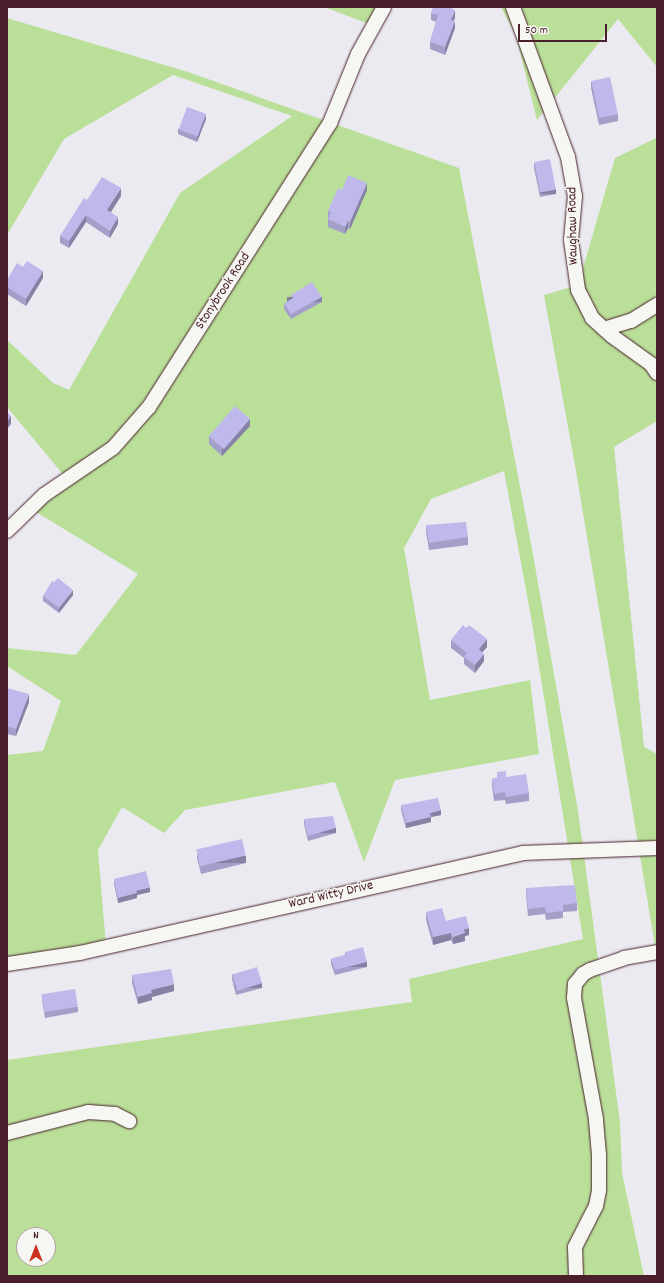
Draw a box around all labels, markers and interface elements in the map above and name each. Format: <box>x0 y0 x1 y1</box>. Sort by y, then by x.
scale bar <box>520 16 609 42</box>
text: 50 m <box>525 22 548 39</box>
street label: Waughaw Road <box>564 187 582 265</box>
street label: Stonybrook Road <box>192 249 254 333</box>
street label: Ward Witty Drive <box>287 877 375 913</box>
north arrow <box>16 1227 56 1267</box>
text: N <box>33 1228 39 1244</box>

